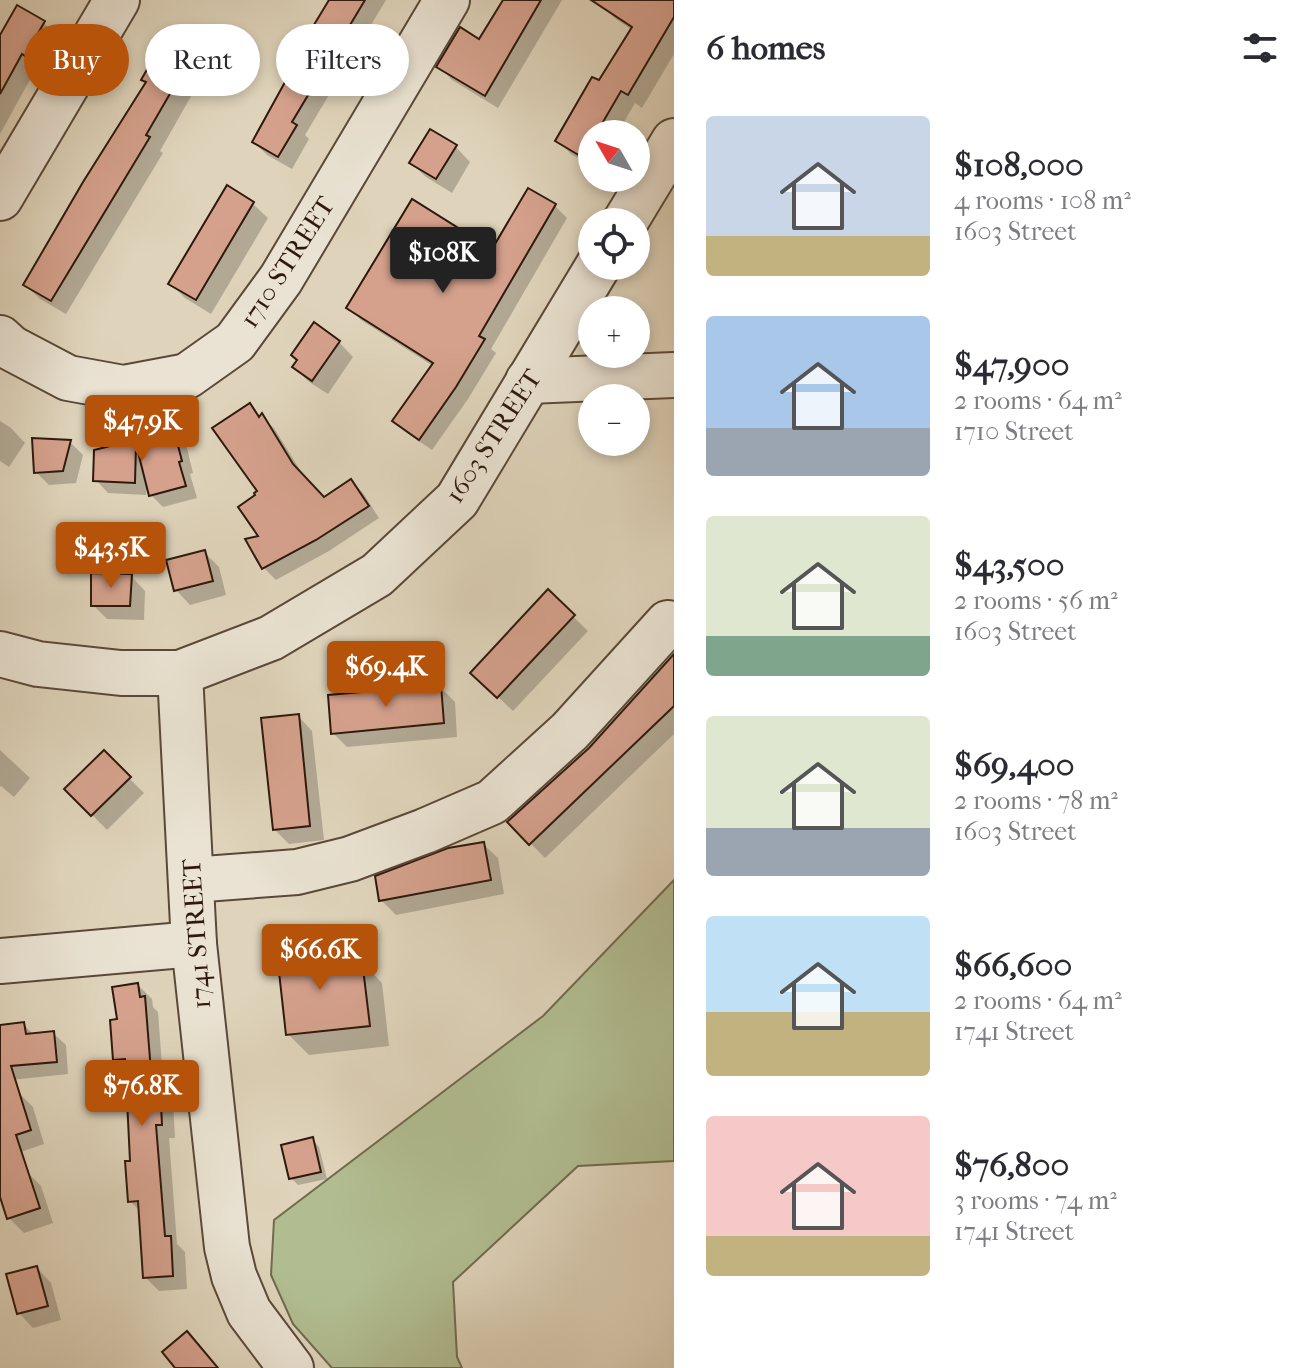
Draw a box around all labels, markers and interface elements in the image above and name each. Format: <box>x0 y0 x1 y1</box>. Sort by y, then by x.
chip: Buy <box>24 24 129 96</box>
chip: Rent <box>145 24 260 96</box>
chip: Filters <box>276 24 409 96</box>
icon: filters <box>1238 26 1282 70</box>
text: 6 homes <box>706 28 825 68</box>
north arrow <box>578 120 650 192</box>
map controls <box>578 120 650 456</box>
text: $108,000 <box>954 145 1084 185</box>
icon: home <box>770 148 866 244</box>
text: 4 rooms · 108 m² <box>954 185 1131 216</box>
street label: 1710 STREET <box>234 191 342 334</box>
button: locate <box>578 208 650 280</box>
text: 1603 Street <box>954 216 1076 247</box>
pin: $108K <box>387 227 499 295</box>
text: $108K <box>408 237 478 268</box>
button: + <box>578 296 650 368</box>
text: $47,900 <box>954 345 1069 385</box>
icon: home <box>770 348 866 444</box>
street label: 1603 STREET <box>439 363 548 509</box>
button: − <box>578 384 650 456</box>
text: 2 rooms · 64 m² <box>954 385 1122 416</box>
pin: $47.9K <box>77 395 207 463</box>
text: $47.9K <box>103 405 181 436</box>
text: 1710 Street <box>954 416 1074 447</box>
pin: $43.5K <box>46 522 176 590</box>
text: $43.5K <box>74 532 148 563</box>
text: $43,500 <box>954 545 1064 585</box>
icon: home <box>770 548 866 644</box>
text: 2 rooms · 56 m² <box>954 585 1118 616</box>
text: 1603 Street <box>954 616 1076 647</box>
pin: $69.4K <box>321 641 451 709</box>
text: $69.4K <box>345 651 427 682</box>
text: $69,400 <box>954 745 1075 785</box>
icon: home <box>770 748 866 844</box>
text: 2 rooms · 78 m² <box>954 785 1118 816</box>
text: 1603 Street <box>954 816 1076 847</box>
street label: 1741 STREET <box>176 857 217 1010</box>
pin: $66.6K <box>255 924 385 992</box>
text: $66.6K <box>280 934 360 965</box>
text: $66,600 <box>954 945 1072 985</box>
icon: home <box>770 948 866 1044</box>
text: 2 rooms · 64 m² <box>954 985 1122 1016</box>
text: 1741 Street <box>954 1016 1074 1047</box>
pin: $76.8K <box>77 1060 207 1128</box>
text: $76.8K <box>103 1070 181 1101</box>
text: $76,800 <box>954 1145 1069 1185</box>
icon: home <box>770 1148 866 1244</box>
text: 3 rooms · 74 m² <box>954 1185 1117 1216</box>
text: 1741 Street <box>954 1216 1074 1247</box>

